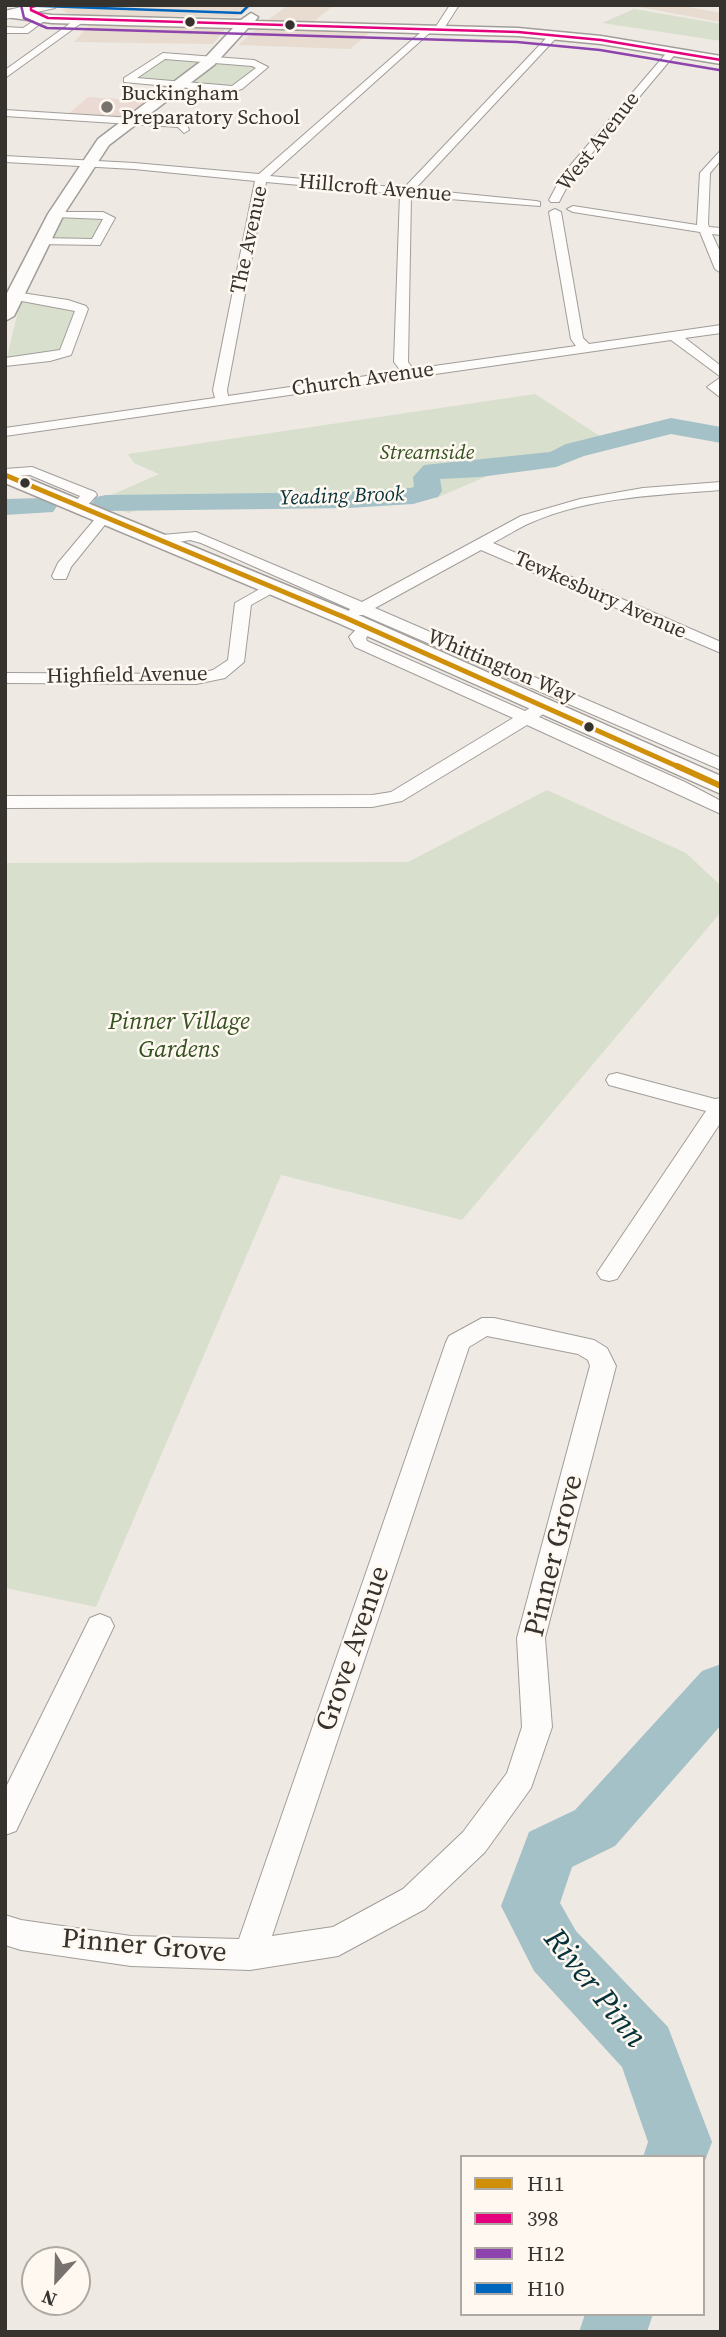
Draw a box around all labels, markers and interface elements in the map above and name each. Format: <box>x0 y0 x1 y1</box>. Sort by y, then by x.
unlabelled marker <box>183 15 197 29</box>
unlabelled marker <box>283 18 297 32</box>
place label: Buckingham Preparatory School <box>121 82 300 132</box>
street label: West Avenue <box>552 87 646 197</box>
marker: Buckingham Preparatory School <box>99 99 115 115</box>
street label: Hillcroft Avenue <box>298 170 452 208</box>
street label: The Avenue <box>226 184 274 296</box>
street label: Church Avenue <box>290 358 436 402</box>
park label: Streamside <box>380 441 474 467</box>
unlabelled marker <box>18 476 32 490</box>
water label: Yeading Brook <box>279 482 405 512</box>
street label: Tewkesbury Avenue <box>510 547 690 645</box>
street label: Whittington Way <box>423 624 579 710</box>
street label: Highfield Avenue <box>46 662 208 690</box>
unlabelled marker <box>582 720 596 734</box>
park label: Pinner Village Gardens <box>108 1009 250 1065</box>
street label: Pinner Grove <box>519 1472 591 1640</box>
street label: Grove Avenue <box>310 1562 398 1736</box>
water label: River Pinn <box>534 1922 654 2056</box>
street label: Pinner Grove <box>60 1923 228 1971</box>
legend <box>460 2155 705 2316</box>
text: H11 <box>527 2169 565 2198</box>
text: 398 <box>527 2204 559 2233</box>
text: H12 <box>527 2239 565 2268</box>
north arrow <box>21 2246 91 2316</box>
text: H10 <box>527 2274 565 2303</box>
text: N <box>38 2284 60 2313</box>

